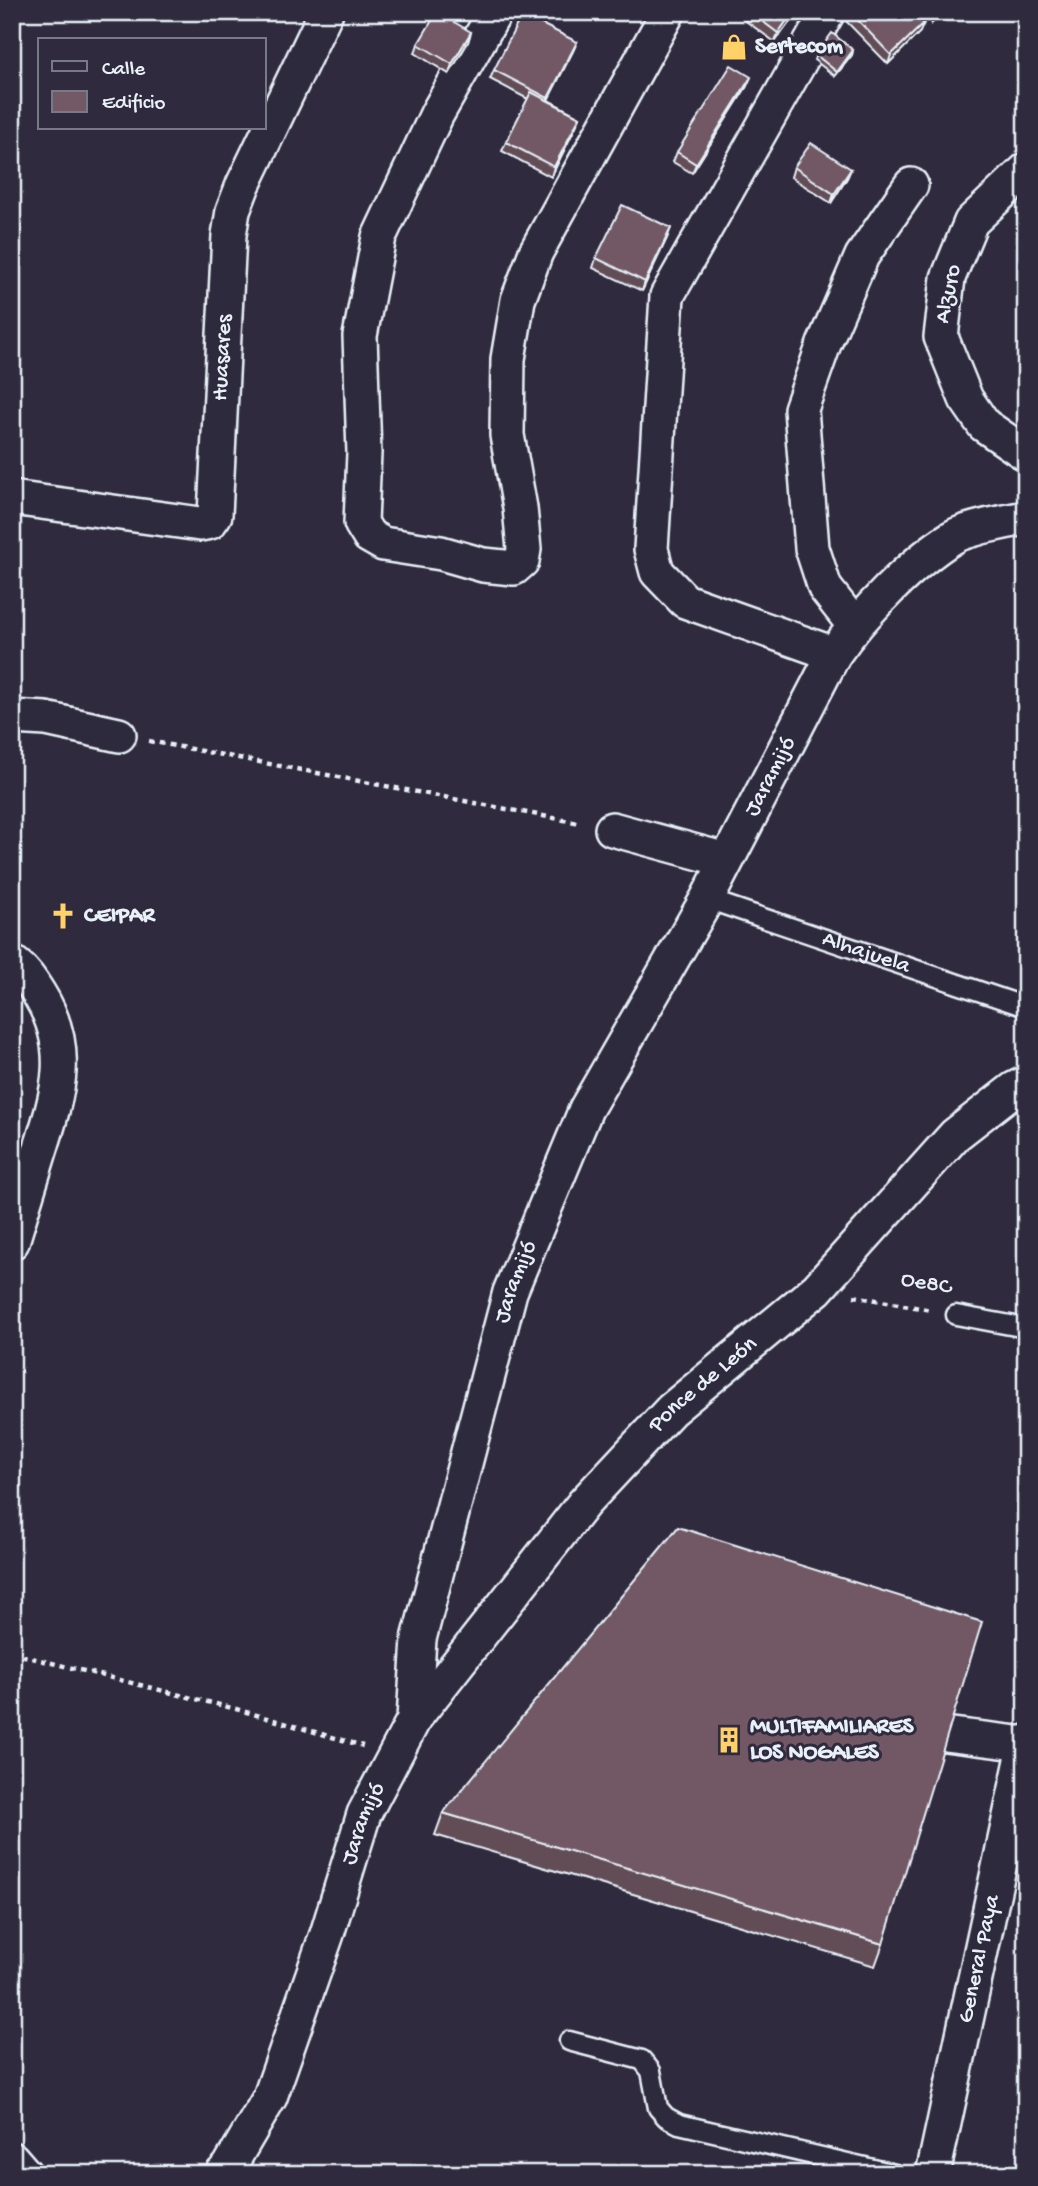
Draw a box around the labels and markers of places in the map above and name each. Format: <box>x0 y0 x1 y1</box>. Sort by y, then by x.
shop icon: Sertecom <box>719 32 749 62</box>
place label: Sertecom <box>755 34 844 61</box>
church icon: CEIPAR <box>48 901 78 931</box>
place label: CEIPAR <box>84 903 157 930</box>
place label: MULTIFAMILIARES LOS NOGALES <box>750 1714 915 1767</box>
building icon: MULTIFAMILIARES LOS NOGALES <box>714 1725 744 1755</box>

